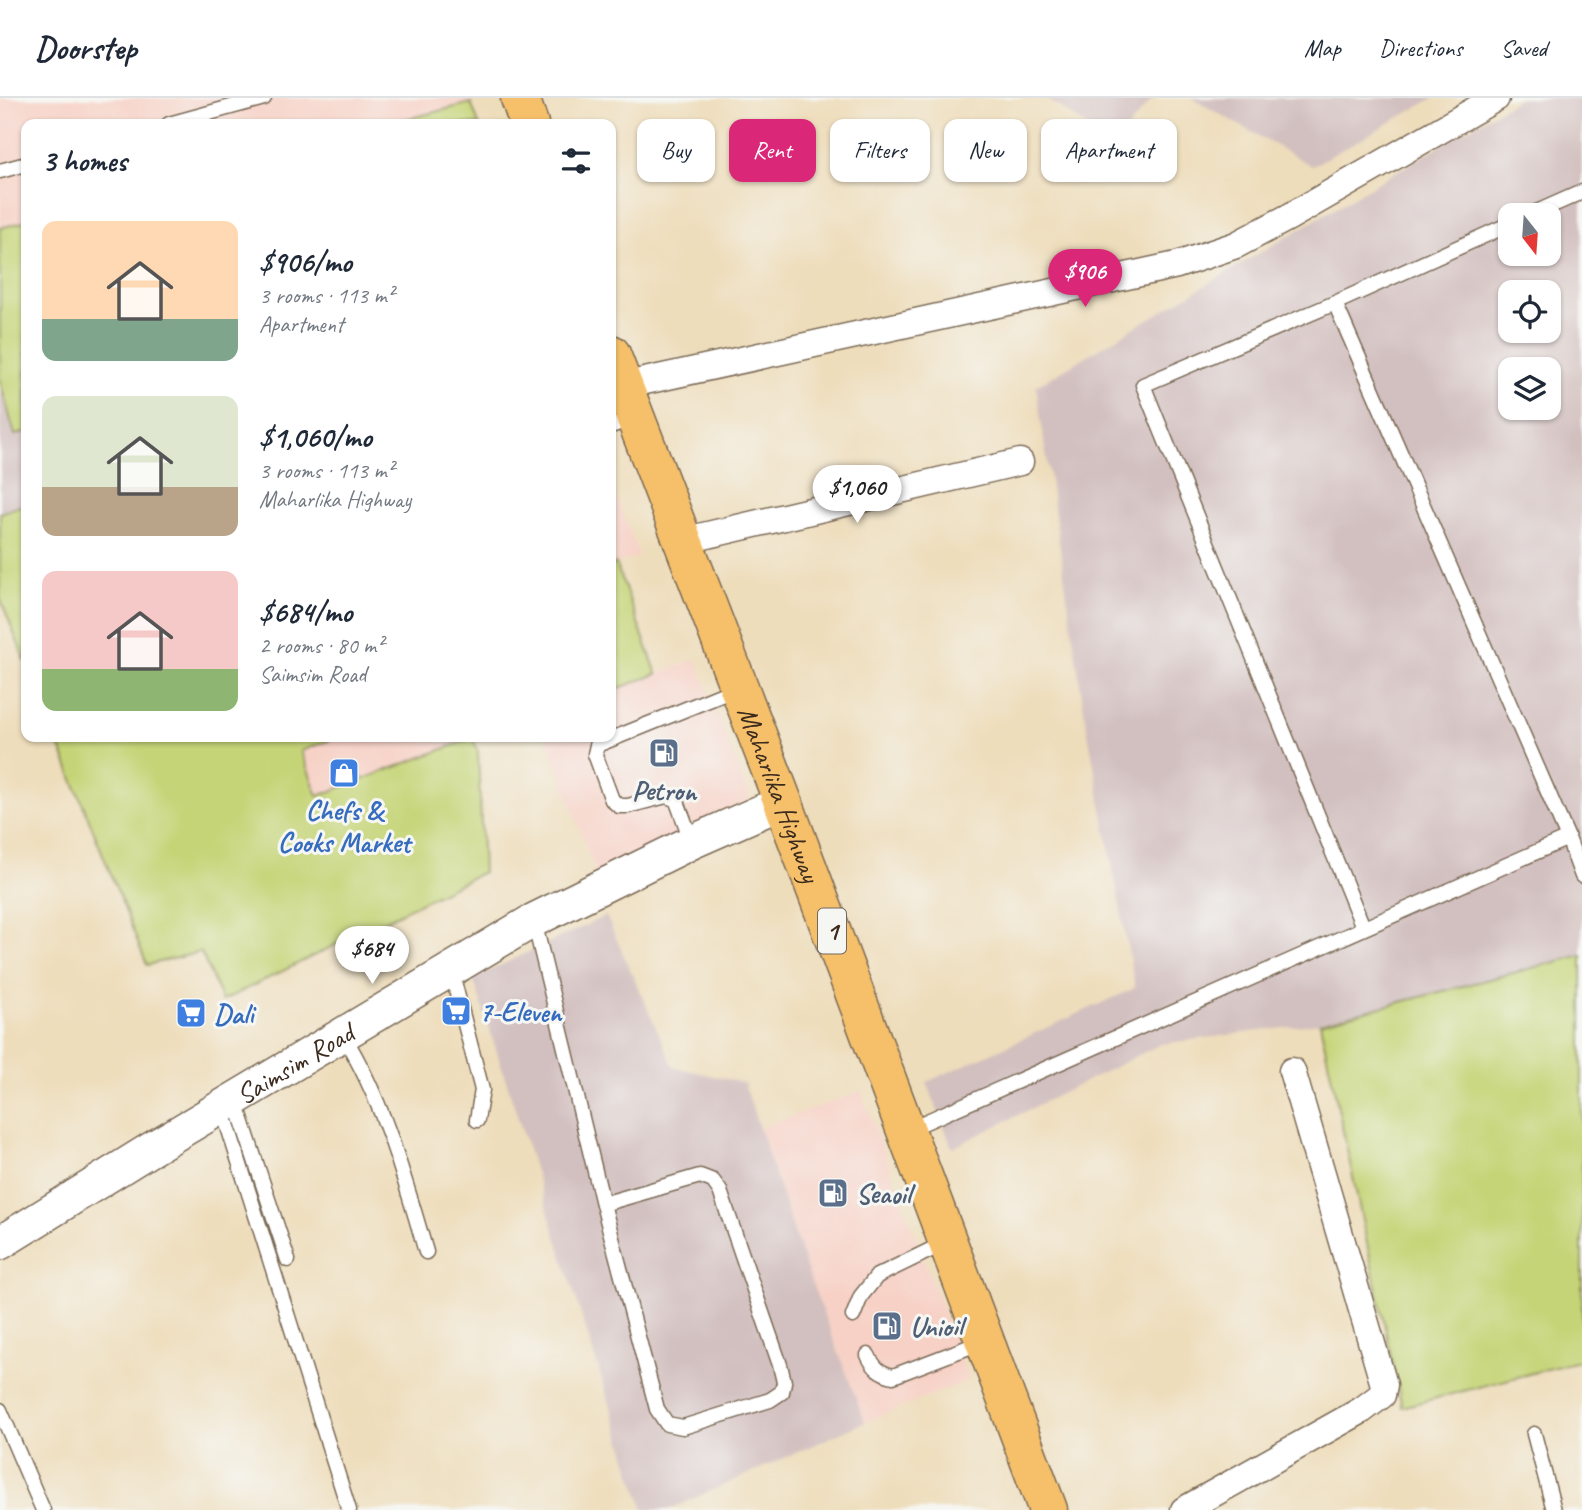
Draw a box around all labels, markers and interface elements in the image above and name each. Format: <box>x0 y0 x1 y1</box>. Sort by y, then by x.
text: Doorstep <box>35 27 136 69</box>
text: Map <box>1304 33 1341 63</box>
text: Directions <box>1379 33 1462 63</box>
text: Saved <box>1500 33 1547 63</box>
chip: Buy <box>637 119 715 182</box>
chip: Rent <box>729 119 816 182</box>
chip: Filters <box>830 119 930 182</box>
chip: New <box>944 119 1027 182</box>
chip: Apartment <box>1041 119 1177 182</box>
text: 3 homes <box>42 142 127 180</box>
icon: filters <box>557 142 595 180</box>
north arrow <box>1498 203 1561 266</box>
map controls <box>1498 203 1561 420</box>
text: $906/mo <box>259 243 352 281</box>
icon: home <box>98 249 182 333</box>
pin: $906 <box>1044 250 1126 309</box>
text: $906 <box>1064 257 1106 286</box>
button: locate <box>1498 280 1561 343</box>
text: 3 rooms · 113 m² <box>259 281 394 310</box>
text: Apartment <box>259 310 344 339</box>
button: layers <box>1498 357 1561 420</box>
text: $1,060/mo <box>259 418 372 456</box>
icon: home <box>98 424 182 508</box>
text: 3 rooms · 113 m² <box>259 456 394 485</box>
pin: $1,060 <box>800 466 914 525</box>
text: $1,060 <box>829 473 885 502</box>
text: Maharlika Highway <box>259 485 411 514</box>
text: $684/mo <box>259 593 352 631</box>
icon: home <box>98 599 182 683</box>
text: 2 rooms · 80 m² <box>259 631 383 660</box>
text: Saimsim Road <box>259 660 366 689</box>
street label: Maharlika Highway <box>730 701 829 889</box>
fuel station icon: Petron <box>647 736 681 770</box>
shop icon: Chefs & Cooks Market <box>327 756 361 790</box>
place label: Petron <box>632 773 698 808</box>
place label: Chefs & Cooks Market <box>278 793 414 860</box>
road number: 1 <box>818 908 846 954</box>
pin: $684 <box>331 926 413 986</box>
text: $684 <box>351 934 393 963</box>
supermarket icon: 7-Eleven <box>439 994 473 1028</box>
place label: 7-Eleven <box>479 994 564 1029</box>
supermarket icon: Dali <box>174 996 208 1030</box>
place label: Dali <box>214 996 257 1031</box>
street label: Saimsim Road <box>230 1013 363 1112</box>
fuel station icon: Seaoil <box>816 1176 850 1210</box>
place label: Seaoil <box>856 1176 917 1211</box>
fuel station icon: Unioil <box>870 1309 904 1343</box>
place label: Unioil <box>910 1309 967 1344</box>

